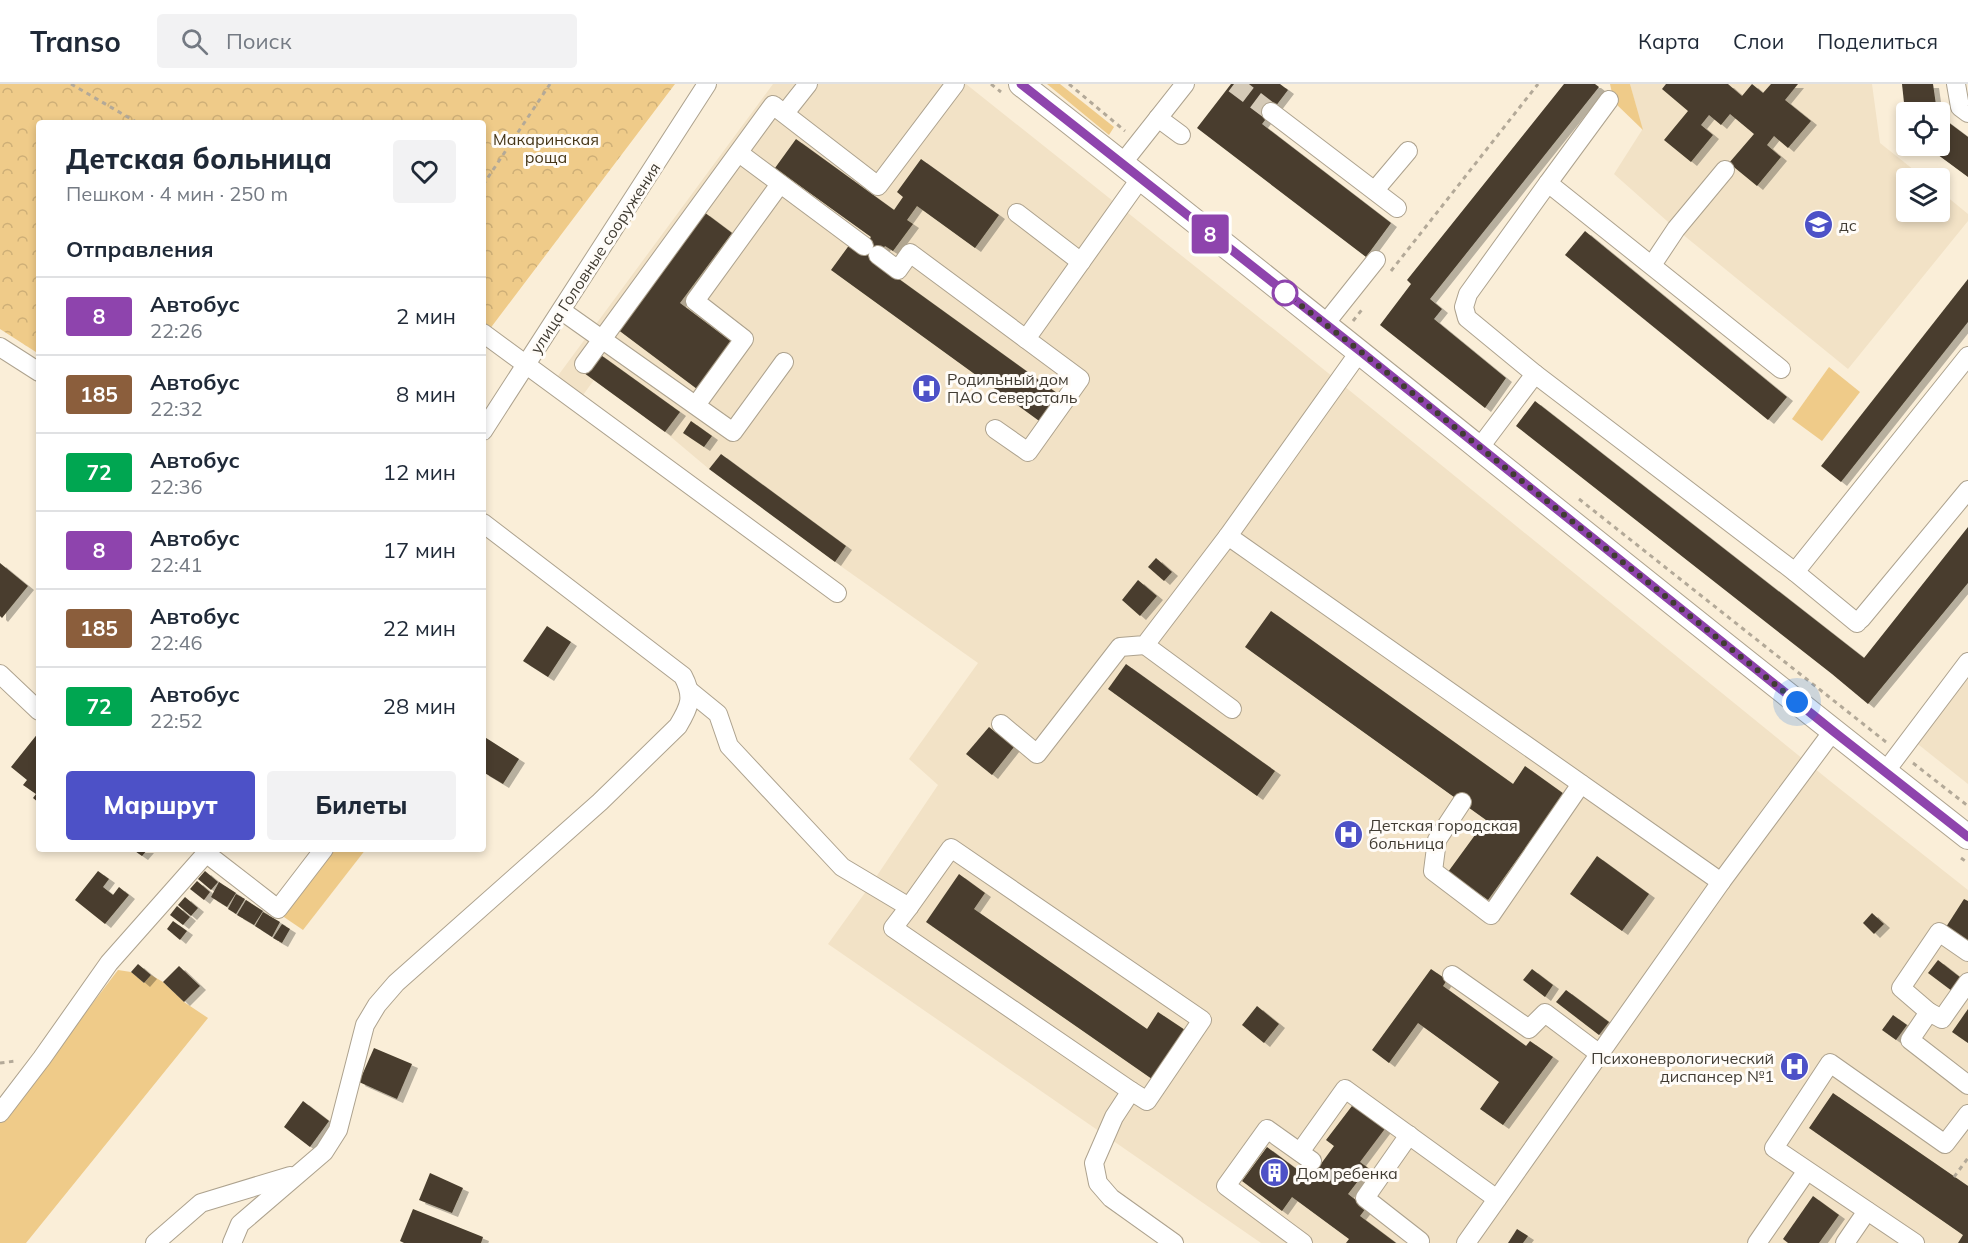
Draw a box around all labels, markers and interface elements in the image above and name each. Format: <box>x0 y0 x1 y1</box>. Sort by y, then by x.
search box <box>157 14 577 68</box>
text: Transo <box>30 24 121 59</box>
icon: search <box>178 25 211 58</box>
text: Поиск <box>226 27 292 55</box>
text: Карта <box>1638 28 1700 54</box>
text: Слои <box>1733 28 1784 54</box>
text: Поделиться <box>1817 28 1938 54</box>
map controls <box>1896 102 1950 222</box>
button: locate <box>1896 102 1950 156</box>
park label: Макаринская роща <box>493 129 599 167</box>
button: heart <box>393 140 456 203</box>
text: Детская больница <box>66 141 332 176</box>
street label: улица Головные сооружения <box>526 159 664 357</box>
button: layers <box>1896 168 1950 222</box>
text: Пешком · 4 мин · 250 m <box>66 181 288 206</box>
school or university icon: дс <box>1802 209 1834 241</box>
line badge: 8 <box>1190 214 1230 254</box>
place label: дс <box>1839 215 1857 235</box>
text: 8 <box>1204 221 1216 247</box>
text: Отправления <box>66 235 214 263</box>
unlabelled marker <box>1272 280 1298 306</box>
text: Автобус <box>150 290 240 318</box>
text: 2 мин <box>396 302 456 330</box>
text: 8 <box>93 303 105 329</box>
text: 22:26 <box>150 318 203 343</box>
text: Автобус <box>150 368 240 396</box>
place label: Родильный дом ПАО Северсталь <box>947 369 1078 407</box>
hospital icon: Родильный дом ПАО Северсталь <box>910 372 942 404</box>
text: 8 мин <box>396 380 456 408</box>
text: 185 <box>80 381 118 407</box>
text: 22:32 <box>150 396 203 421</box>
text: Автобус <box>150 446 240 474</box>
text: 12 мин <box>383 458 456 486</box>
text: 72 <box>86 459 112 485</box>
text: 22:36 <box>150 474 203 499</box>
text: Автобус <box>150 524 240 552</box>
text: 17 мин <box>383 536 456 564</box>
text: 8 <box>93 537 105 563</box>
text: 22:41 <box>150 552 203 577</box>
text: Автобус <box>150 602 240 630</box>
text: 22 мин <box>383 614 456 642</box>
text: 185 <box>80 615 118 641</box>
text: 22:46 <box>150 630 203 655</box>
text: Автобус <box>150 680 240 708</box>
your location <box>1782 687 1812 717</box>
text: 28 мин <box>383 692 456 720</box>
text: 72 <box>86 693 112 719</box>
text: 22:52 <box>150 708 203 733</box>
button: Маршрут <box>66 771 255 840</box>
button: Билеты <box>267 771 456 840</box>
place label: Детская городская больница <box>1369 815 1518 853</box>
hospital icon: Детская городская больница <box>1332 818 1364 850</box>
place label: Психоневрологический диспансер №1 <box>1591 1048 1774 1086</box>
hospital icon: Психоневрологический диспансер №1 <box>1779 1051 1811 1083</box>
building icon: Дом ребенка <box>1259 1157 1291 1189</box>
place label: Дом ребенка <box>1296 1163 1398 1183</box>

